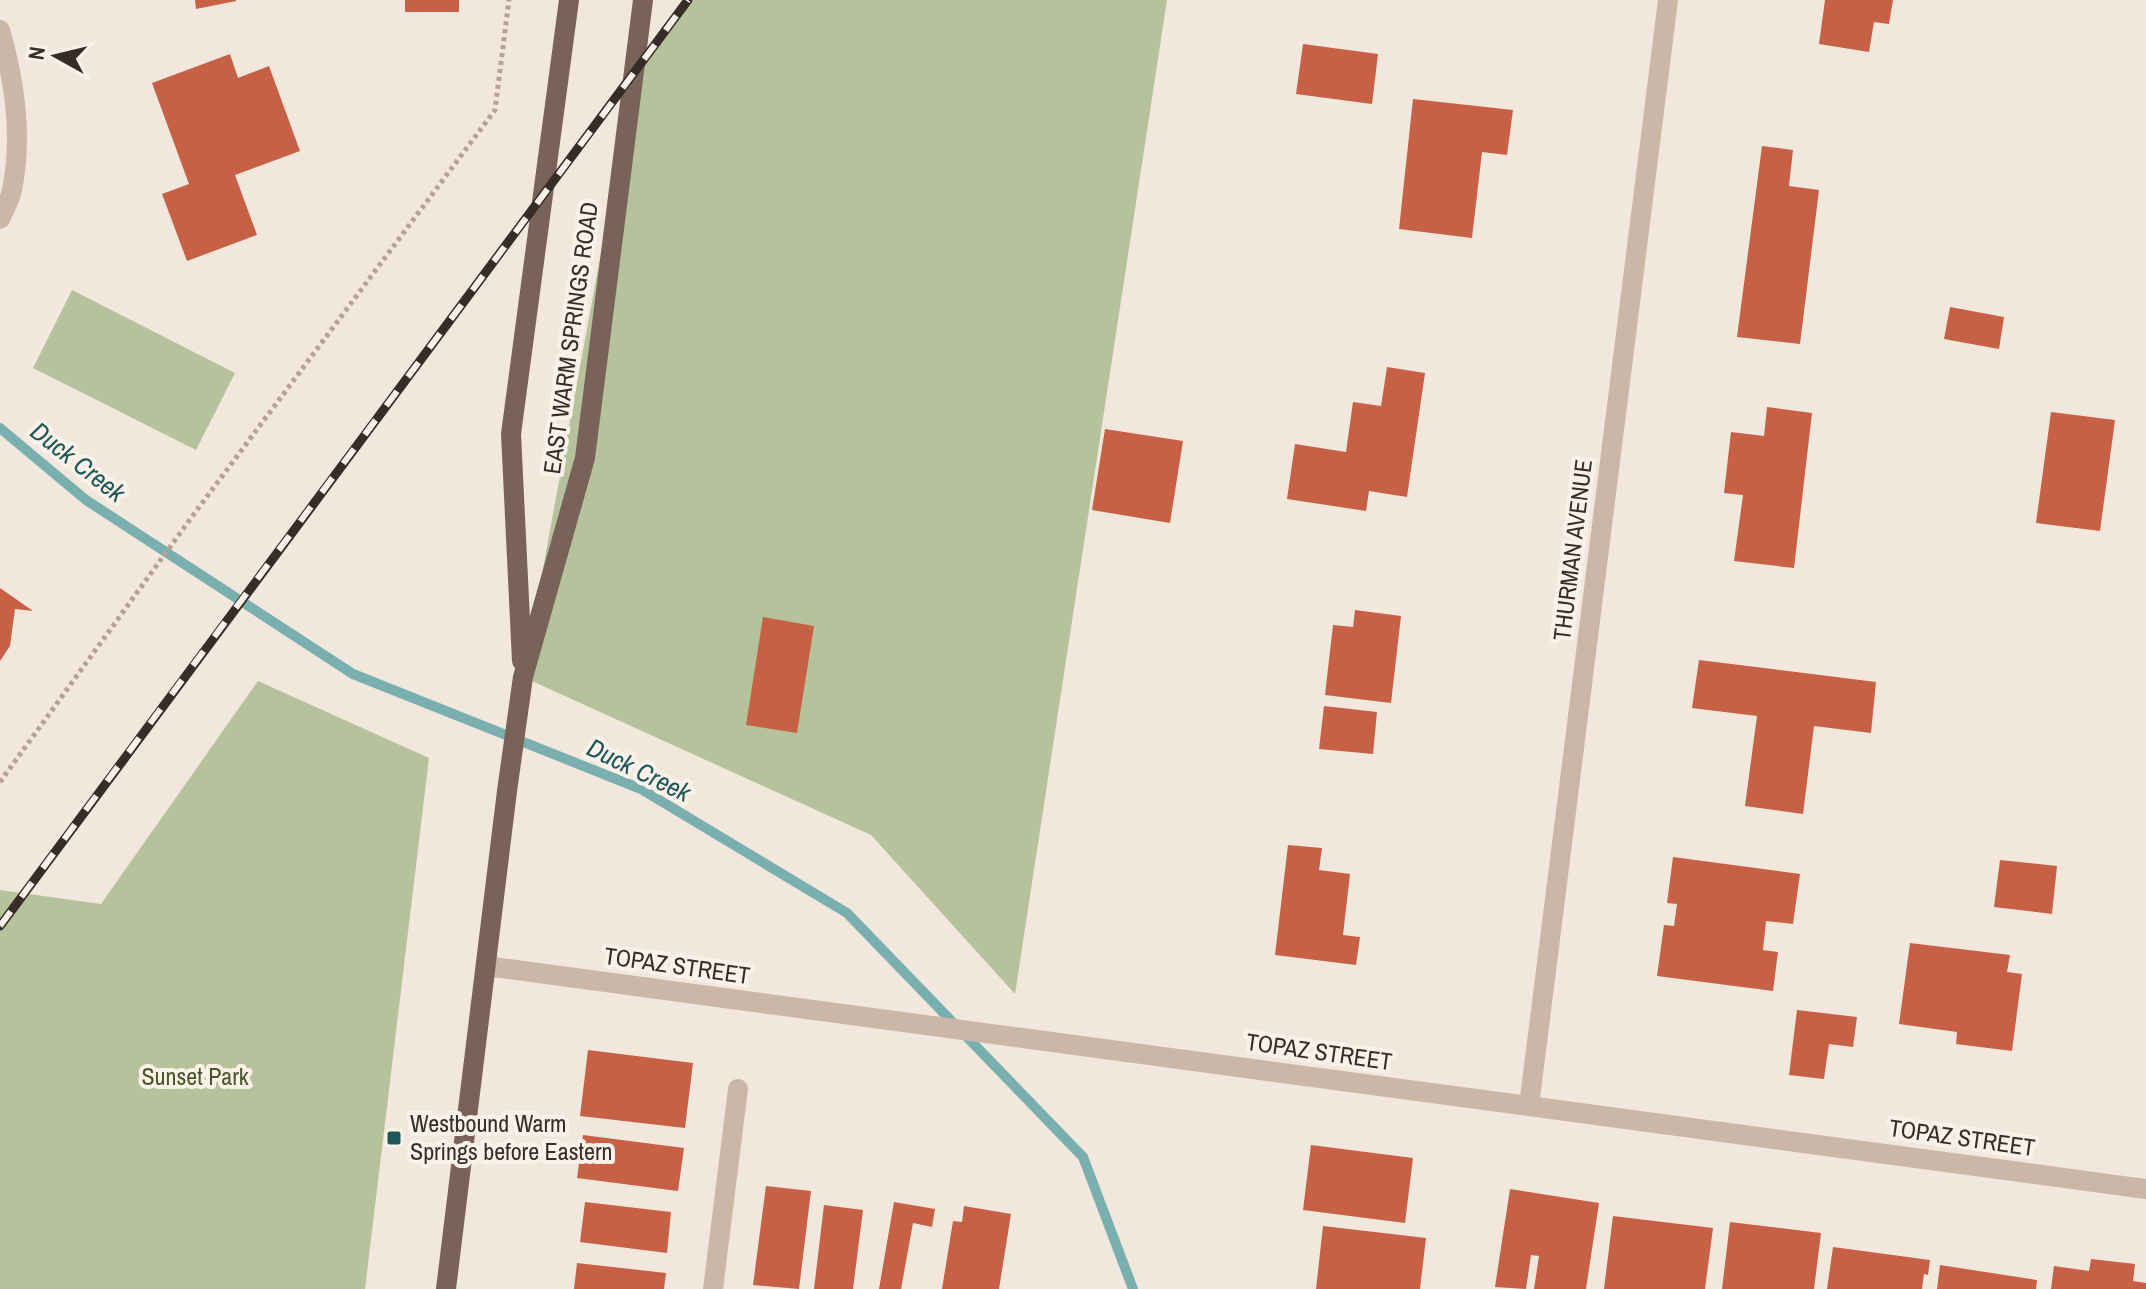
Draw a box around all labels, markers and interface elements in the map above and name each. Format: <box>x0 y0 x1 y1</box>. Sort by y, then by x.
north arrow <box>16 16 96 96</box>
text: N <box>20 45 52 62</box>
street label: EAST WARM SPRINGS ROAD <box>535 200 605 476</box>
water label: Duck Creek <box>24 414 134 511</box>
street label: THURMAN AVENUE <box>1545 457 1599 642</box>
water label: Duck Creek <box>582 729 698 810</box>
street label: TOPAZ STREET <box>602 939 752 991</box>
street label: TOPAZ STREET <box>1244 1025 1394 1077</box>
park label: Sunset Park <box>141 1060 249 1092</box>
place label: Westbound Warm Springs before Eastern <box>410 1107 612 1167</box>
street label: TOPAZ STREET <box>1887 1111 2037 1163</box>
marker: Westbound Warm Springs before Eastern <box>385 1129 403 1147</box>

